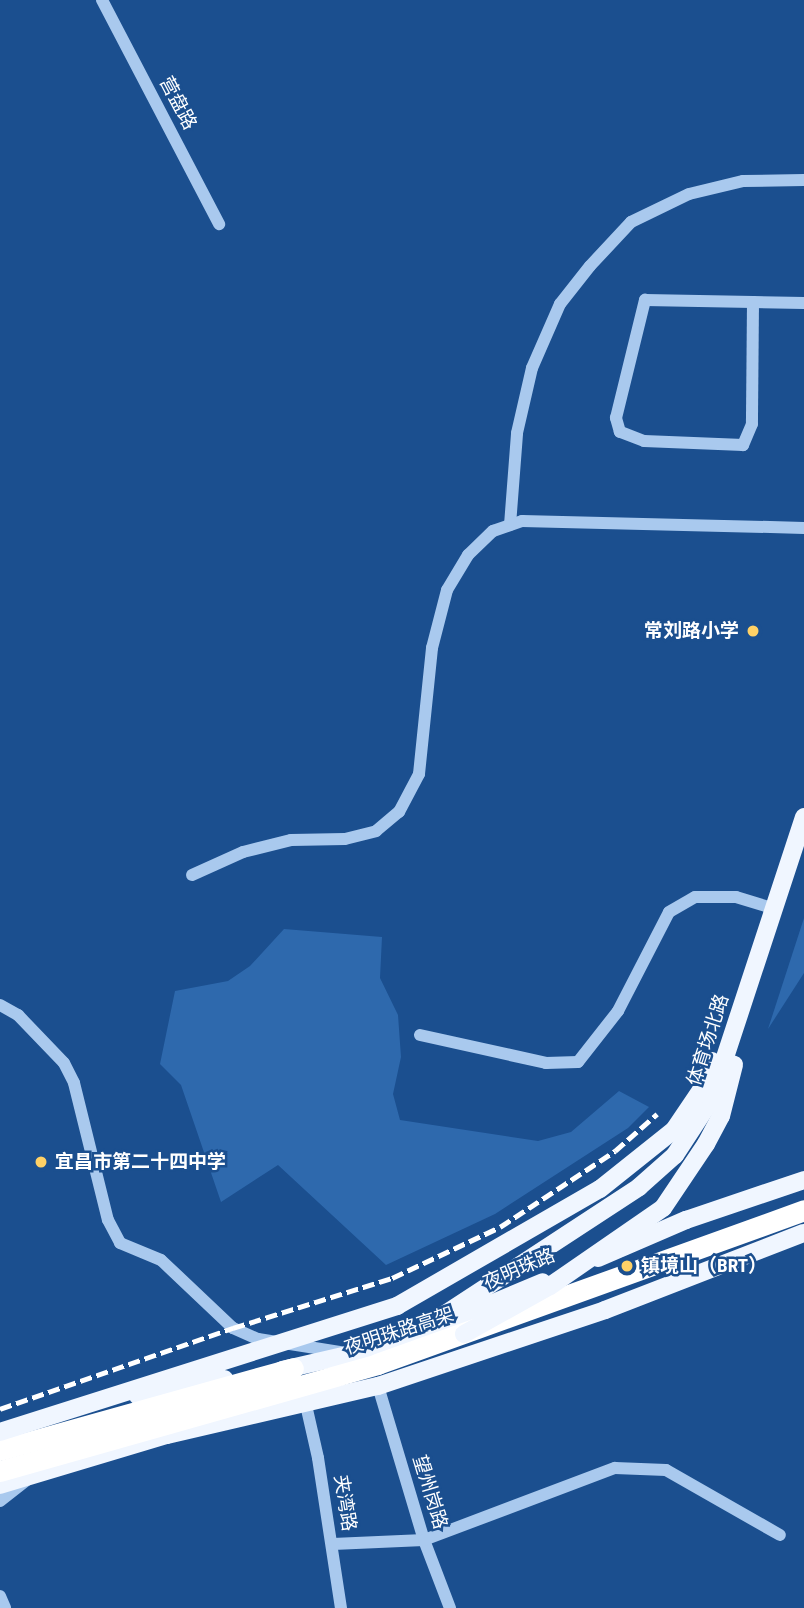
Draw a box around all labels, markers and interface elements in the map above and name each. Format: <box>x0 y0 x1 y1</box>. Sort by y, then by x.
street label: 营盘路 <box>155 72 201 134</box>
place label: 常刘路小学 <box>644 620 739 642</box>
marker: 常刘路小学 <box>745 623 761 639</box>
street label: 体育场北路 <box>682 991 734 1089</box>
place label: 宜昌市第二十四中学 <box>55 1151 226 1173</box>
marker: 宜昌市第二十四中学 <box>33 1154 49 1170</box>
street label: 夜明珠路 <box>480 1244 558 1294</box>
place label: 镇境山（BRT） <box>641 1255 767 1277</box>
marker: 镇境山（BRT） <box>619 1258 635 1274</box>
street label: 夜明珠路高架 <box>341 1303 457 1359</box>
street label: 望州岗路 <box>408 1452 452 1532</box>
street label: 夹湾路 <box>329 1473 361 1533</box>

